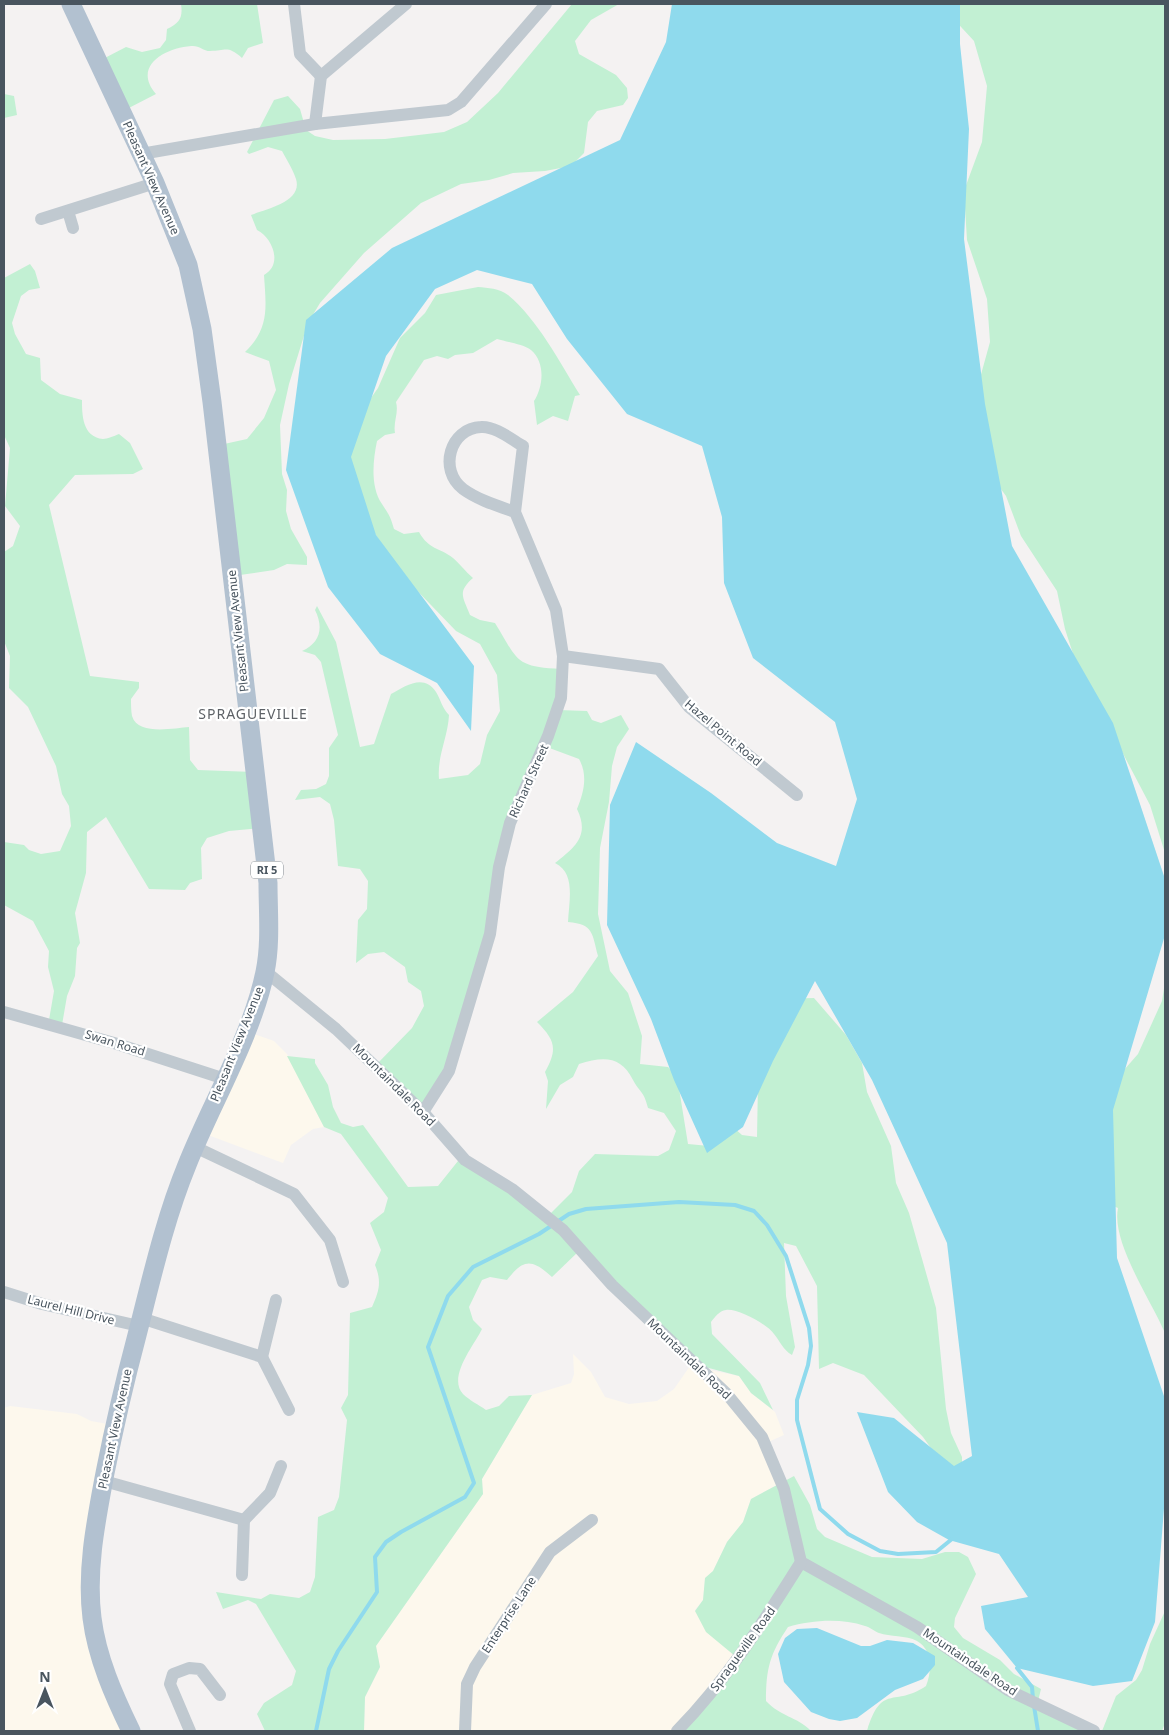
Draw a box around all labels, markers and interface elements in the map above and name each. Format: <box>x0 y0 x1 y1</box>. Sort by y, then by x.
street label: Pleasant View Avenue <box>119 118 184 238</box>
street label: Pleasant View Avenue <box>223 569 252 693</box>
street label: Hazel Point Road <box>681 695 765 770</box>
district label: SPRAGUEVILLE <box>198 704 308 723</box>
street label: Richard Street <box>505 741 553 820</box>
road number: RI 5 <box>251 862 283 878</box>
street label: Pleasant View Avenue <box>206 984 267 1104</box>
street label: Swan Road <box>83 1025 147 1060</box>
street label: Mountaindale Road <box>349 1040 439 1130</box>
street label: Laurel Hill Drive <box>26 1290 117 1329</box>
street label: Mountaindale Road <box>644 1314 735 1403</box>
street label: Pleasant View Avenue <box>93 1367 136 1491</box>
street label: Enterprise Lane <box>477 1573 540 1656</box>
street label: Spragueville Road <box>706 1603 779 1695</box>
street label: Mountaindale Road <box>920 1624 1021 1700</box>
north arrow <box>20 1665 70 1715</box>
text: N <box>39 1667 51 1686</box>

